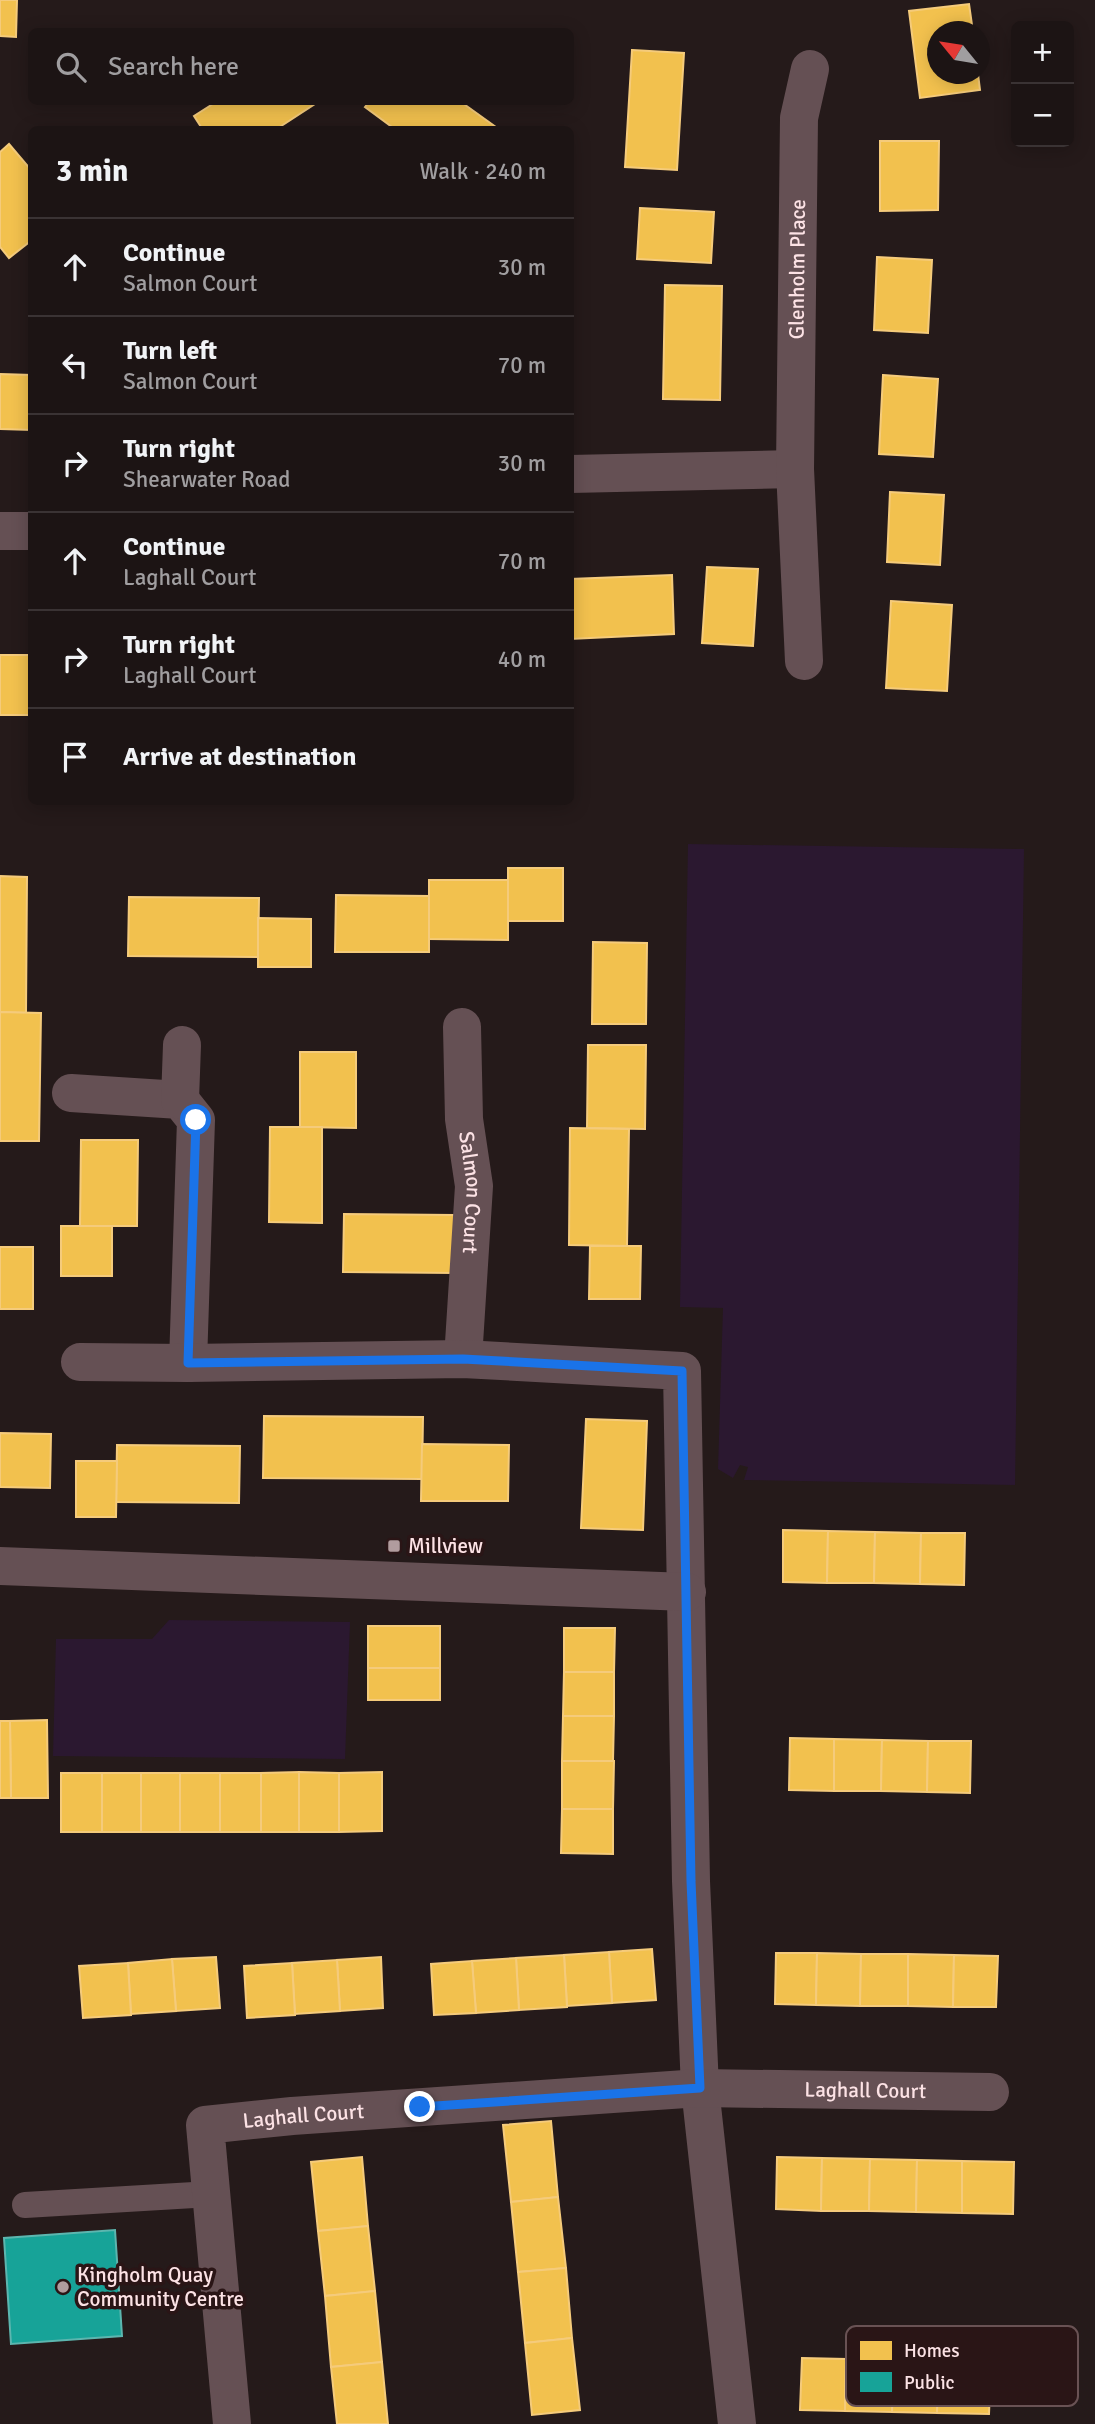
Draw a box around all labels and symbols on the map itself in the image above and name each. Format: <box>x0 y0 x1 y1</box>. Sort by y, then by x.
north arrow <box>927 21 990 84</box>
street label: Glenholm Place <box>783 199 811 340</box>
route start <box>180 1104 211 1135</box>
street label: Salmon Court <box>453 1130 487 1254</box>
place label: Millview <box>408 1533 483 1559</box>
marker: Millview <box>386 1538 402 1554</box>
street label: Laghall Court <box>804 2076 926 2104</box>
route end <box>404 2091 435 2122</box>
street label: Laghall Court <box>241 2098 365 2134</box>
place label: Kingholm Quay Community Centre <box>77 2262 244 2312</box>
marker: Kingholm Quay Community Centre <box>55 2279 71 2295</box>
legend <box>846 2326 1078 2406</box>
text: Homes <box>904 2339 960 2363</box>
text: Public <box>904 2371 955 2395</box>

